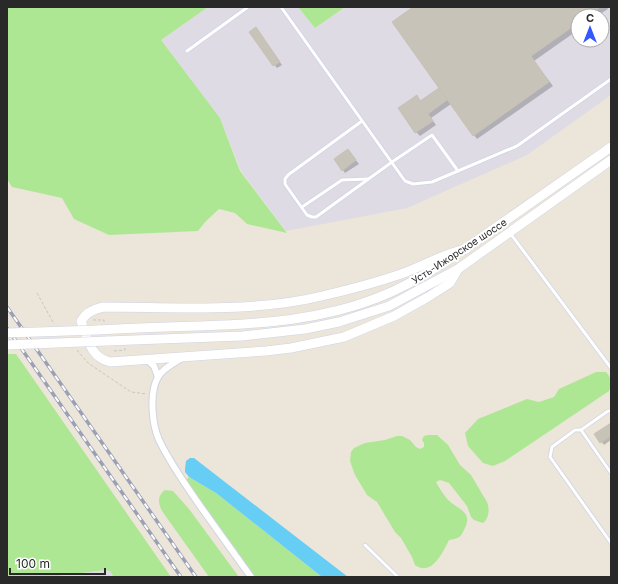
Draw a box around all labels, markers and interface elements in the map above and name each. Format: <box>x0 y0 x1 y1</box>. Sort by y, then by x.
north arrow <box>570 8 610 48</box>
text: С <box>586 11 594 25</box>
street label: Усть-Ижорское шоссе <box>409 216 509 286</box>
scale bar <box>10 550 105 576</box>
text: 100 m <box>16 556 50 571</box>

